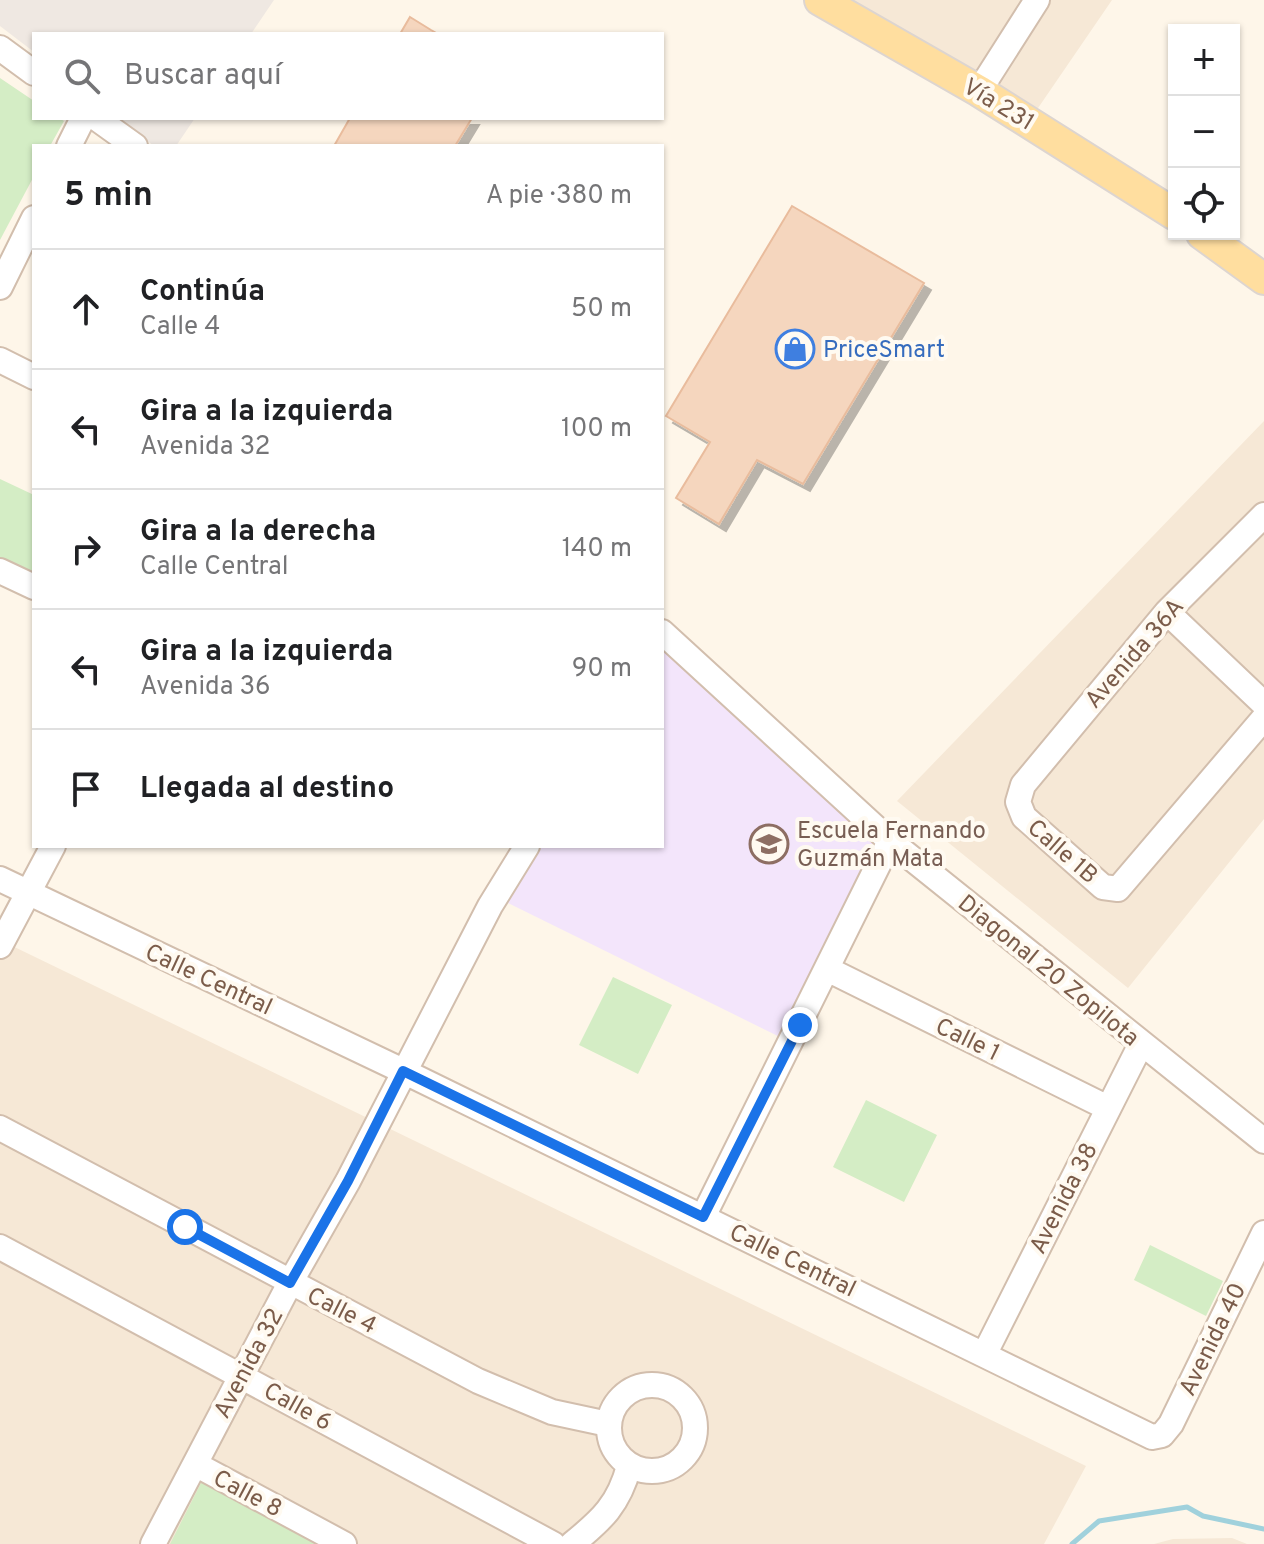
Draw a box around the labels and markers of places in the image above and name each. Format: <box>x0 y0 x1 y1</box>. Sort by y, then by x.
shop icon: PriceSmart <box>774 328 816 370</box>
place label: PriceSmart <box>823 336 945 366</box>
place label: Escuela Fernando Guzmán Mata <box>797 817 986 875</box>
school or university icon: Escuela Fernando Guzmán Mata <box>748 823 790 865</box>

